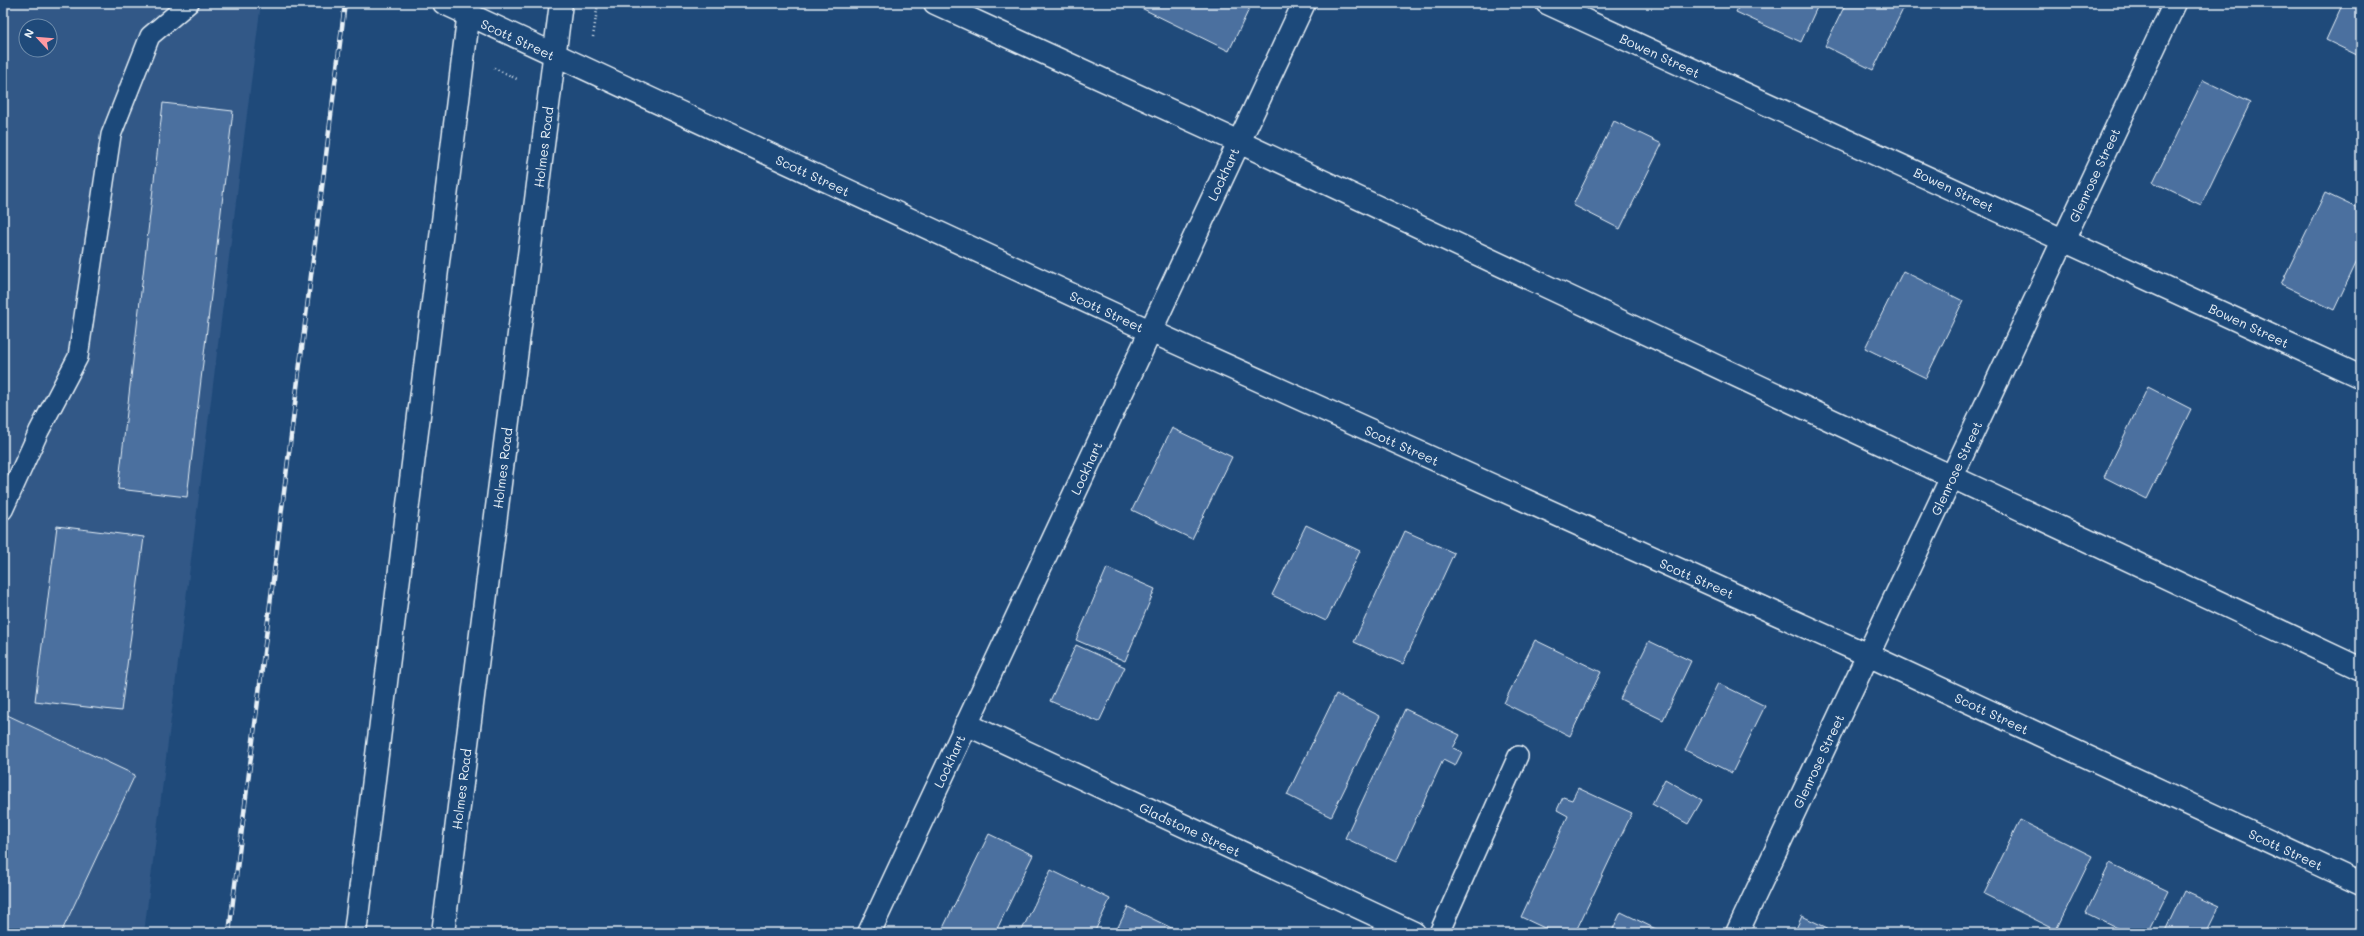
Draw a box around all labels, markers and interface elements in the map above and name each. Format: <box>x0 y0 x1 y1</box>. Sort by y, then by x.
street label: Scott Street <box>478 14 558 64</box>
north arrow <box>18 18 58 58</box>
text: N <box>20 26 37 40</box>
street label: Bowen Street <box>1617 29 1703 81</box>
street label: Holmes Road <box>530 106 556 188</box>
street label: Glenrose Street <box>2065 125 2123 225</box>
street label: Lockhart <box>1203 144 1243 203</box>
street label: Scott Street <box>773 150 853 200</box>
street label: Bowen Street <box>1911 163 1997 215</box>
street label: Scott Street <box>1067 286 1147 336</box>
street label: Bowen Street <box>2206 299 2292 351</box>
street label: Glenrose Street <box>1927 418 1985 518</box>
street label: Scott Street <box>1362 421 1442 469</box>
street label: Holmes Road <box>489 427 515 509</box>
street label: Lockhart <box>1066 438 1106 497</box>
street label: Scott Street <box>1657 554 1737 602</box>
street label: Scott Street <box>1952 688 2032 738</box>
street label: Glenrose Street <box>1789 711 1847 811</box>
street label: Lockhart <box>929 731 969 790</box>
street label: Holmes Road <box>448 748 474 830</box>
street label: Gladstone Street <box>1137 798 1244 860</box>
street label: Scott Street <box>2246 824 2326 874</box>

